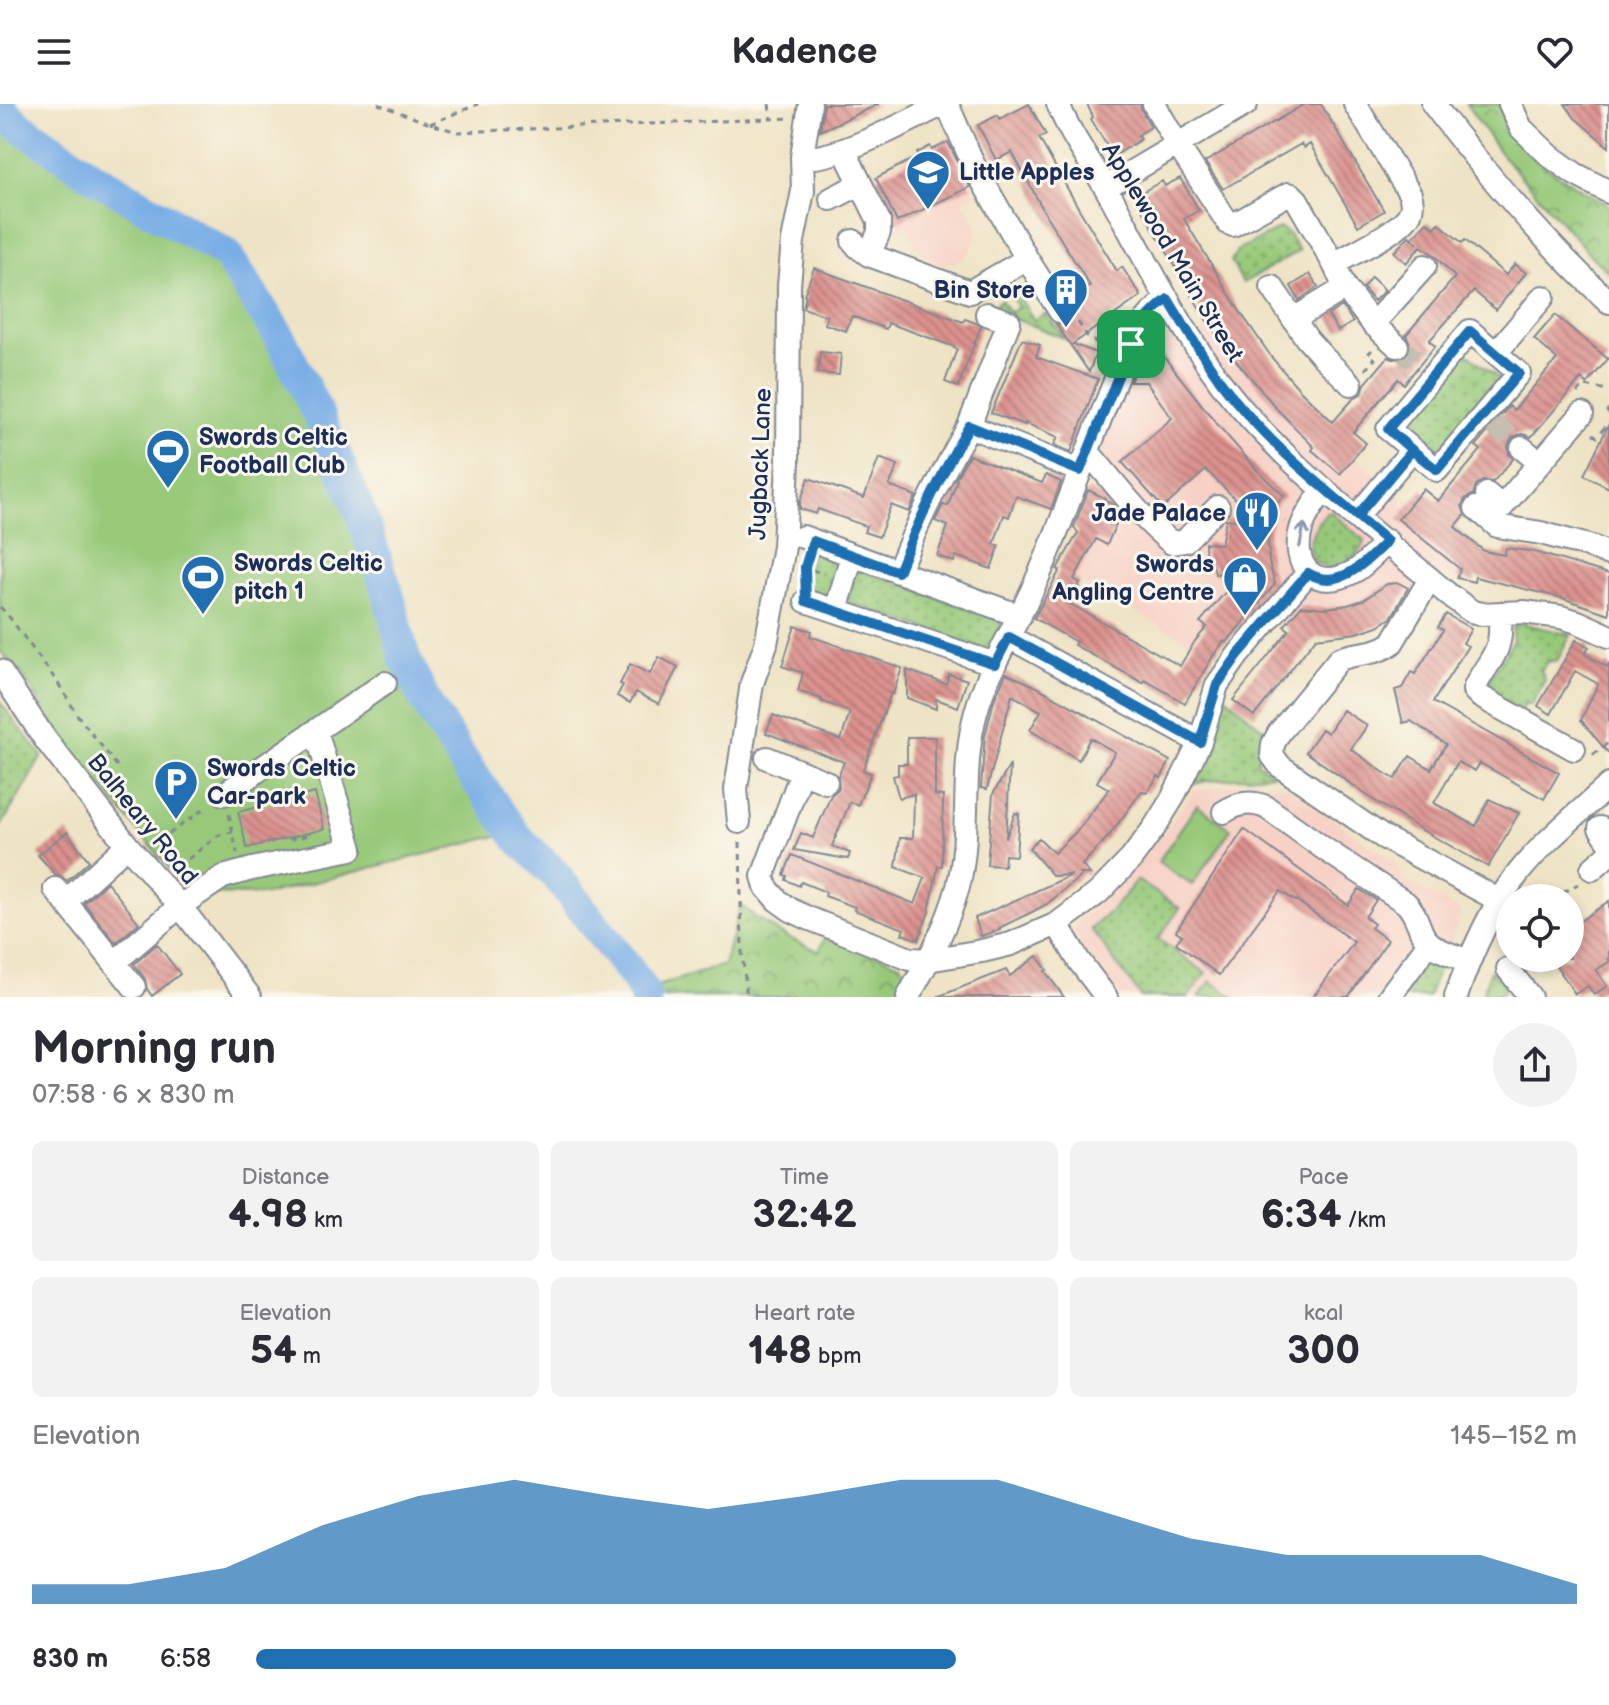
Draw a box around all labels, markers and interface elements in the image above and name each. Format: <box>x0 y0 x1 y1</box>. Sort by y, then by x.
icon: menu <box>32 30 76 74</box>
icon: heart <box>1533 30 1577 74</box>
text: Kadence <box>732 31 877 74</box>
street label: Applewood Main Street <box>1096 137 1250 368</box>
school or university icon: Little Apples <box>904 148 952 211</box>
place label: Little Apples <box>959 158 1095 187</box>
building icon: Bin Store <box>1042 266 1090 329</box>
place label: Bin Store <box>934 276 1035 305</box>
pin <box>1097 310 1165 378</box>
icon: arrive <box>1109 322 1153 366</box>
street label: Jugback Lane <box>743 387 778 541</box>
place label: Swords Celtic Football Club <box>199 423 348 480</box>
sports icon: Swords Celtic Football Club <box>144 427 192 490</box>
restaurant icon: Jade Palace <box>1233 489 1281 552</box>
place label: Jade Palace <box>1092 499 1226 528</box>
one-way arrow <box>1295 523 1310 548</box>
place label: Swords Celtic pitch 1 <box>234 549 383 606</box>
place label: Swords Angling Centre <box>1051 550 1214 607</box>
sports icon: Swords Celtic pitch 1 <box>179 553 227 616</box>
shop icon: Swords Angling Centre <box>1221 554 1269 617</box>
street label: Balheary Road <box>81 748 204 891</box>
place label: Swords Celtic Car-park <box>207 754 356 811</box>
parking icon: Swords Celtic Car-park <box>152 758 200 821</box>
map controls <box>1496 884 1584 972</box>
button: locate <box>1496 884 1584 972</box>
text: Morning run <box>32 1023 276 1076</box>
button: share <box>1493 1023 1577 1107</box>
text: 07:58 · 6 × 830 m <box>32 1080 234 1111</box>
text: Distance <box>242 1164 329 1191</box>
text: Time <box>780 1164 829 1191</box>
text: Pace <box>1298 1164 1349 1191</box>
text: 4.98 <box>228 1191 308 1239</box>
text: 32:42 <box>752 1191 857 1239</box>
text: 6:34 <box>1261 1191 1341 1239</box>
text: km <box>308 1207 343 1234</box>
text: /km <box>1341 1207 1386 1234</box>
text: Elevation <box>240 1300 331 1327</box>
text: Heart rate <box>754 1300 855 1327</box>
text: kcal <box>1304 1300 1343 1327</box>
text: 54 <box>250 1327 297 1375</box>
text: 148 <box>748 1327 812 1375</box>
text: 300 <box>1287 1327 1360 1375</box>
text: m <box>297 1343 321 1370</box>
text: bpm <box>812 1343 861 1370</box>
text: Elevation <box>32 1421 140 1452</box>
text: 145–152 m <box>1450 1421 1577 1452</box>
text: 830 m <box>32 1644 108 1675</box>
text: 6:58 <box>160 1644 211 1675</box>

